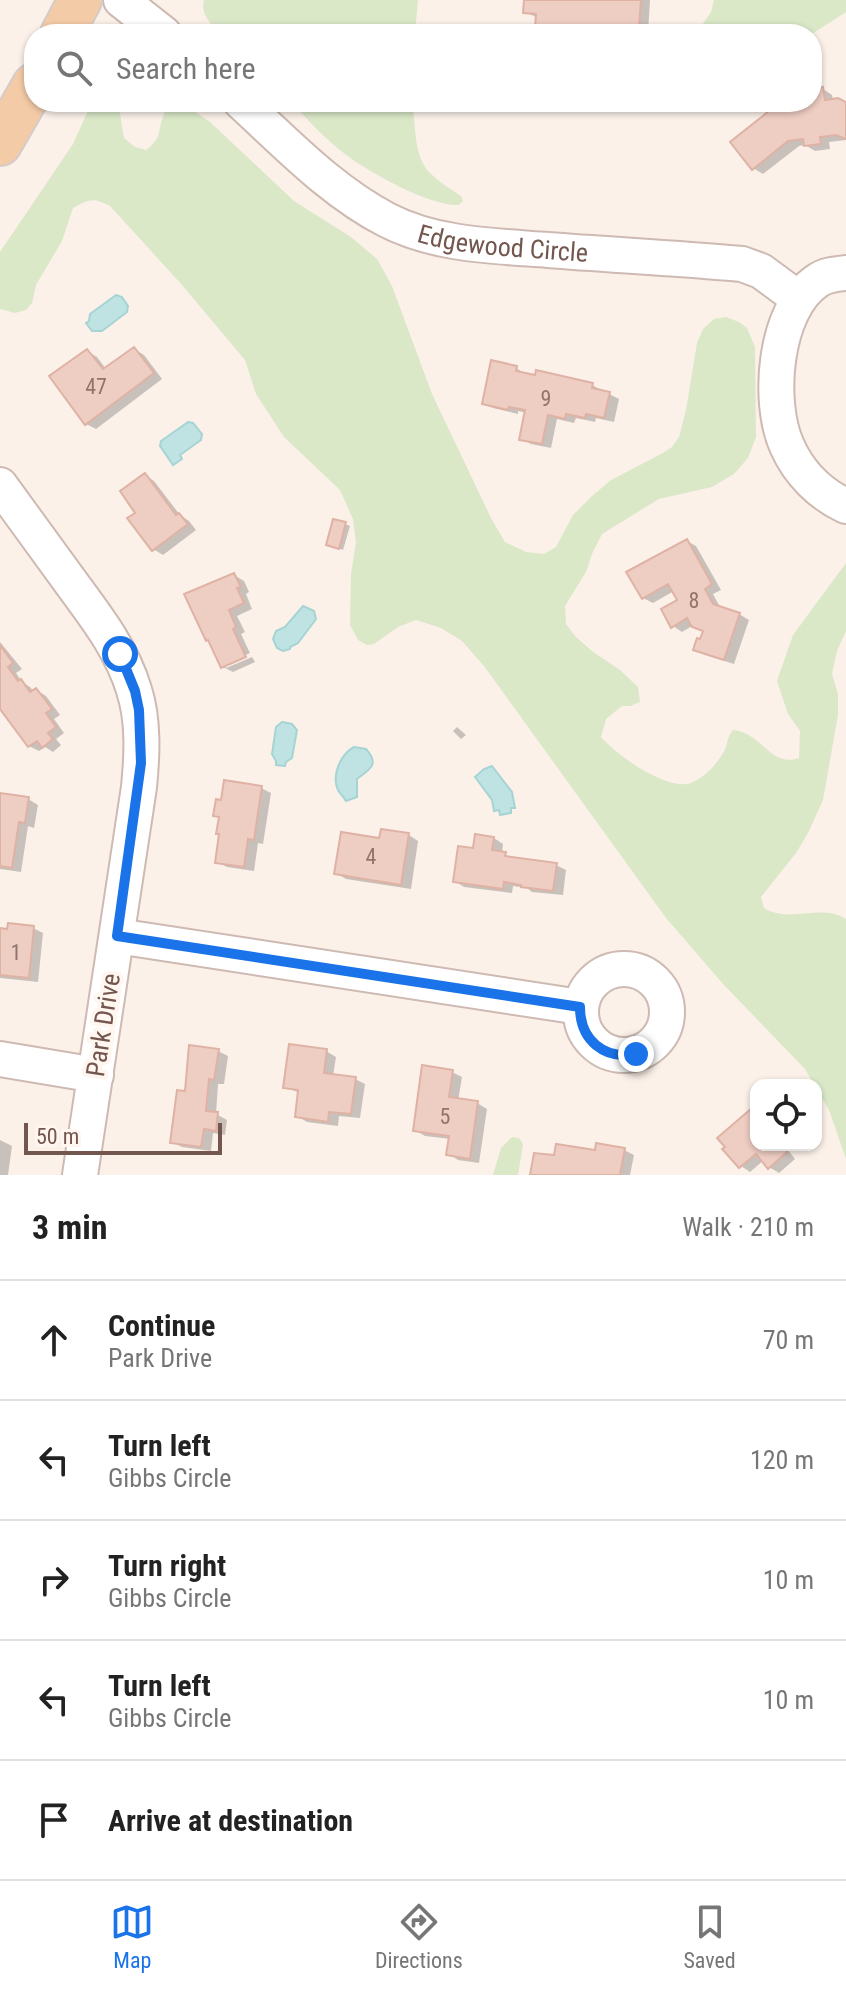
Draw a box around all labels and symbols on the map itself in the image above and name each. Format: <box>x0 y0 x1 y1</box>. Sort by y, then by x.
street label: Edgewood Circle <box>415 218 589 268</box>
house number: 47 <box>85 374 107 399</box>
house number: 9 <box>541 386 551 411</box>
house number: 8 <box>689 588 699 613</box>
route start <box>102 636 138 672</box>
house number: 4 <box>366 844 377 869</box>
house number: 1 <box>11 940 21 965</box>
street label: Park Drive <box>80 971 126 1079</box>
route end <box>618 1036 654 1072</box>
house number: 5 <box>440 1104 450 1129</box>
scale bar <box>24 1119 222 1155</box>

